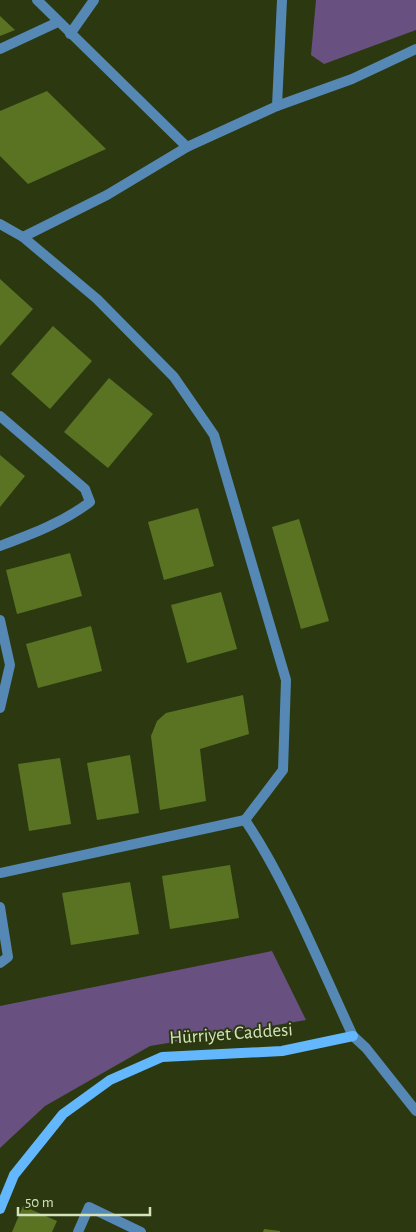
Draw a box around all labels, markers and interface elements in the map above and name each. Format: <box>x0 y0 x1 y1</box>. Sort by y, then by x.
street label: Hürriyet Caddesi <box>169 1020 293 1048</box>
scale bar <box>18 1184 150 1216</box>
text: 50 m <box>25 1195 54 1210</box>

